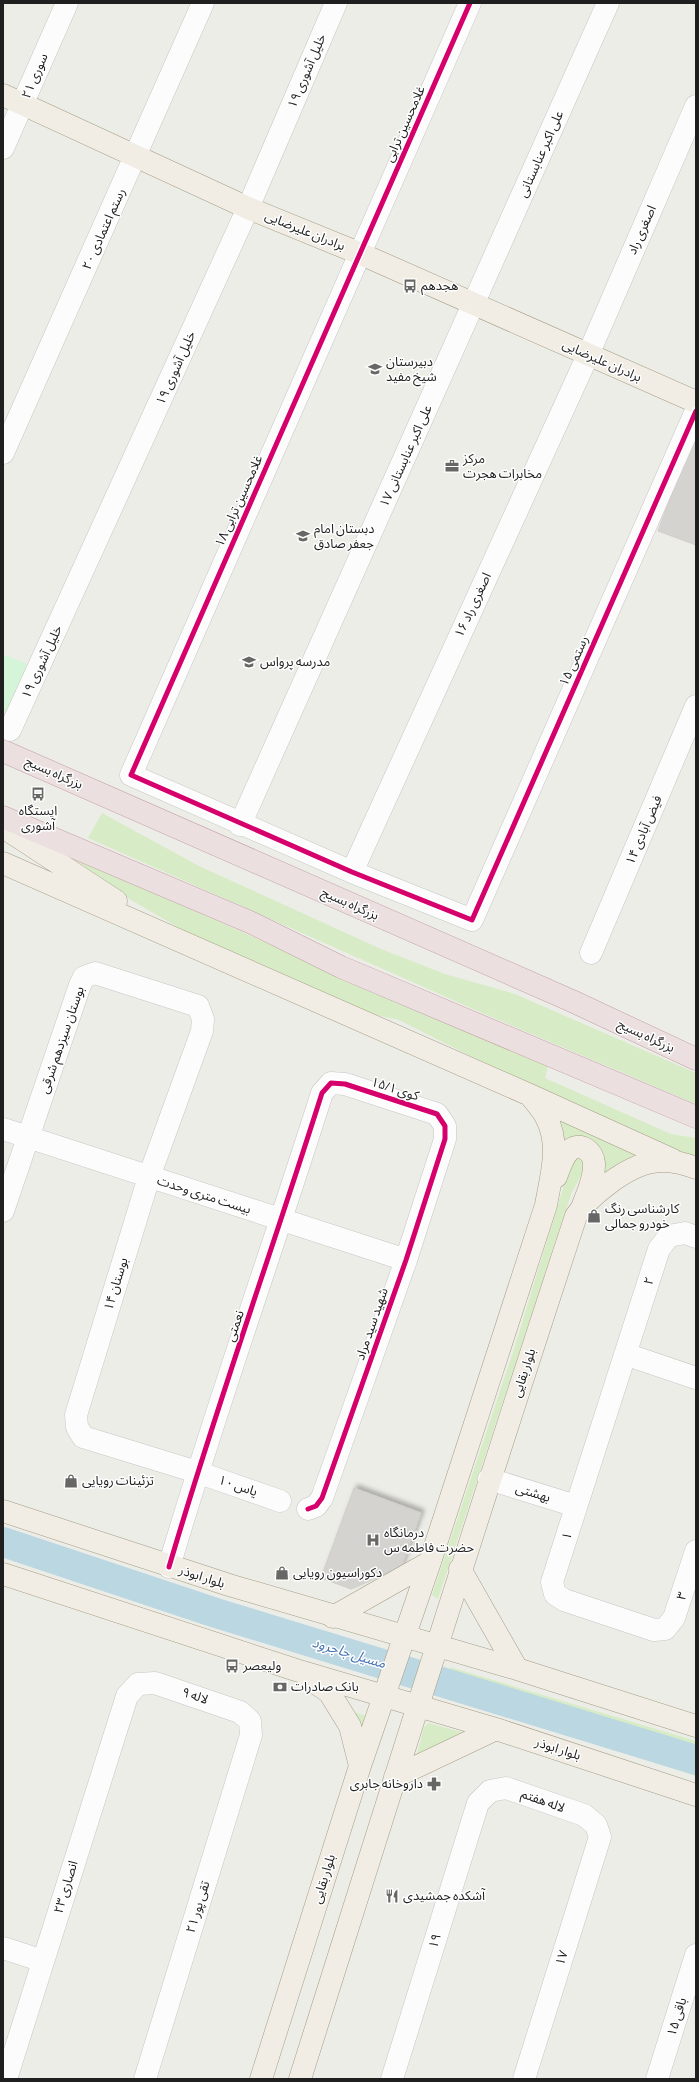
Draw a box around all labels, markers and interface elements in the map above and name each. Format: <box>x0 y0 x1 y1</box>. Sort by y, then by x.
street label: خلیل آشوری ۱۹ <box>284 31 330 110</box>
street label: سوری ۲۱ <box>18 51 52 101</box>
street label: غلامحسین ترابی <box>381 83 429 165</box>
street label: علی اکبر عنابستانی <box>515 108 567 200</box>
street label: رستم اعتمادی ۲۰ <box>79 186 131 273</box>
street label: اصغری راد <box>624 203 660 257</box>
street label: برادران علیرضایی <box>263 208 347 254</box>
bus stop icon: هجدهم <box>402 278 418 294</box>
place label: هجدهم <box>421 278 458 296</box>
street label: خلیل آشوری ۱۹ <box>153 328 199 407</box>
street label: برادران علیرضایی <box>560 336 644 386</box>
place label: دبیرستان شیخ مفید <box>386 354 437 387</box>
school or university icon: دبیرستان شیخ مفید <box>367 361 383 377</box>
street label: علی اکبر عنابستانی ۱۷ <box>376 402 436 510</box>
place label: مرکز مخابرات هجرت <box>462 451 542 482</box>
street label: غلامحسین ترابی ۱۸ <box>212 452 267 549</box>
office icon: مرکز مخابرات هجرت <box>444 458 460 474</box>
place label: دبستان امام جعفر صادق <box>314 521 374 552</box>
school or university icon: دبستان امام جعفر صادق <box>295 528 311 544</box>
street label: اصغری راد ۱۶ <box>451 570 495 640</box>
street label: خلیل آشوری ۱۹ <box>18 623 66 701</box>
street label: رستمی ۱۵ <box>556 633 592 689</box>
school or university icon: مدرسه پرواس <box>241 654 257 670</box>
place label: مدرسه پرواس <box>260 654 331 671</box>
street label: بزرگراه بسیج <box>22 753 85 795</box>
bus stop icon: ایستگاه آشوری <box>30 786 46 802</box>
street label: فیض آبادی ۱۴ <box>622 793 666 867</box>
place label: ایستگاه آشوری <box>19 803 57 834</box>
street label: بزرگراه بسیج <box>318 884 381 926</box>
street label: بوستان سیزدهم شرقی <box>36 984 90 1096</box>
street label: بزرگراه بسیج <box>614 1016 677 1058</box>
street label: کوی ۱۵/۱ <box>369 1074 422 1104</box>
street label: بیست متری وحدت <box>155 1172 253 1218</box>
place label: کارشناسی رنگ خودرو جمالی <box>605 1201 680 1232</box>
shop icon: کارشناسی رنگ خودرو جمالی <box>586 1208 602 1224</box>
street label: بوستان ۱۴ <box>100 1256 132 1312</box>
street label: ۲ <box>640 1275 658 1287</box>
street label: شهید سید مراد <box>352 1286 392 1362</box>
street label: نعمتی <box>222 1308 248 1344</box>
street label: بلوار بقایی <box>509 1346 539 1400</box>
street label: یاس ۱۰ <box>216 1472 260 1500</box>
shop icon: تزئینات رویایی <box>63 1473 79 1489</box>
place label: تزئینات رویایی <box>82 1473 154 1489</box>
street label: بهشتی <box>514 1480 552 1506</box>
place label: درمانگاه حضرت فاطمه س <box>384 1525 474 1556</box>
street label: ۱ <box>558 1530 576 1542</box>
hospital icon: درمانگاه حضرت فاطمه س <box>365 1532 381 1548</box>
street label: بلوار ابوذر <box>176 1562 227 1592</box>
shop icon: دکوراسیون رویایی <box>274 1565 290 1581</box>
place label: دکوراسیون رویایی <box>293 1565 382 1581</box>
street label: ۳ <box>673 1590 691 1602</box>
water label: مسیل جاجرود <box>310 1634 388 1672</box>
bus stop icon: ولیعصر <box>224 1658 240 1674</box>
place label: ولیعصر <box>242 1658 281 1674</box>
bank icon: بانک صادرات <box>272 1679 288 1695</box>
place label: بانک صادرات <box>291 1679 359 1695</box>
street label: لاله ۹ <box>180 1684 210 1708</box>
street label: بلوار ابوذر <box>532 1734 583 1764</box>
place label: داروخانه جابری <box>350 1776 423 1792</box>
pharmacy icon: داروخانه جابری <box>426 1776 442 1792</box>
street label: لاله هفتم <box>518 1786 567 1818</box>
street label: بلوار بقایی <box>309 1852 339 1906</box>
street label: انصاری ۲۳ <box>50 1859 82 1915</box>
street label: تقی پور ۲۱ <box>182 1879 215 1935</box>
restaurant icon: آشکده جمشیدی <box>384 1888 400 1904</box>
place label: آشکده جمشیدی <box>403 1888 486 1904</box>
street label: ۱۹ <box>425 1932 445 1950</box>
street label: ۱۷ <box>552 1948 572 1968</box>
street label: باقی ۱۵ <box>664 1996 690 2038</box>

